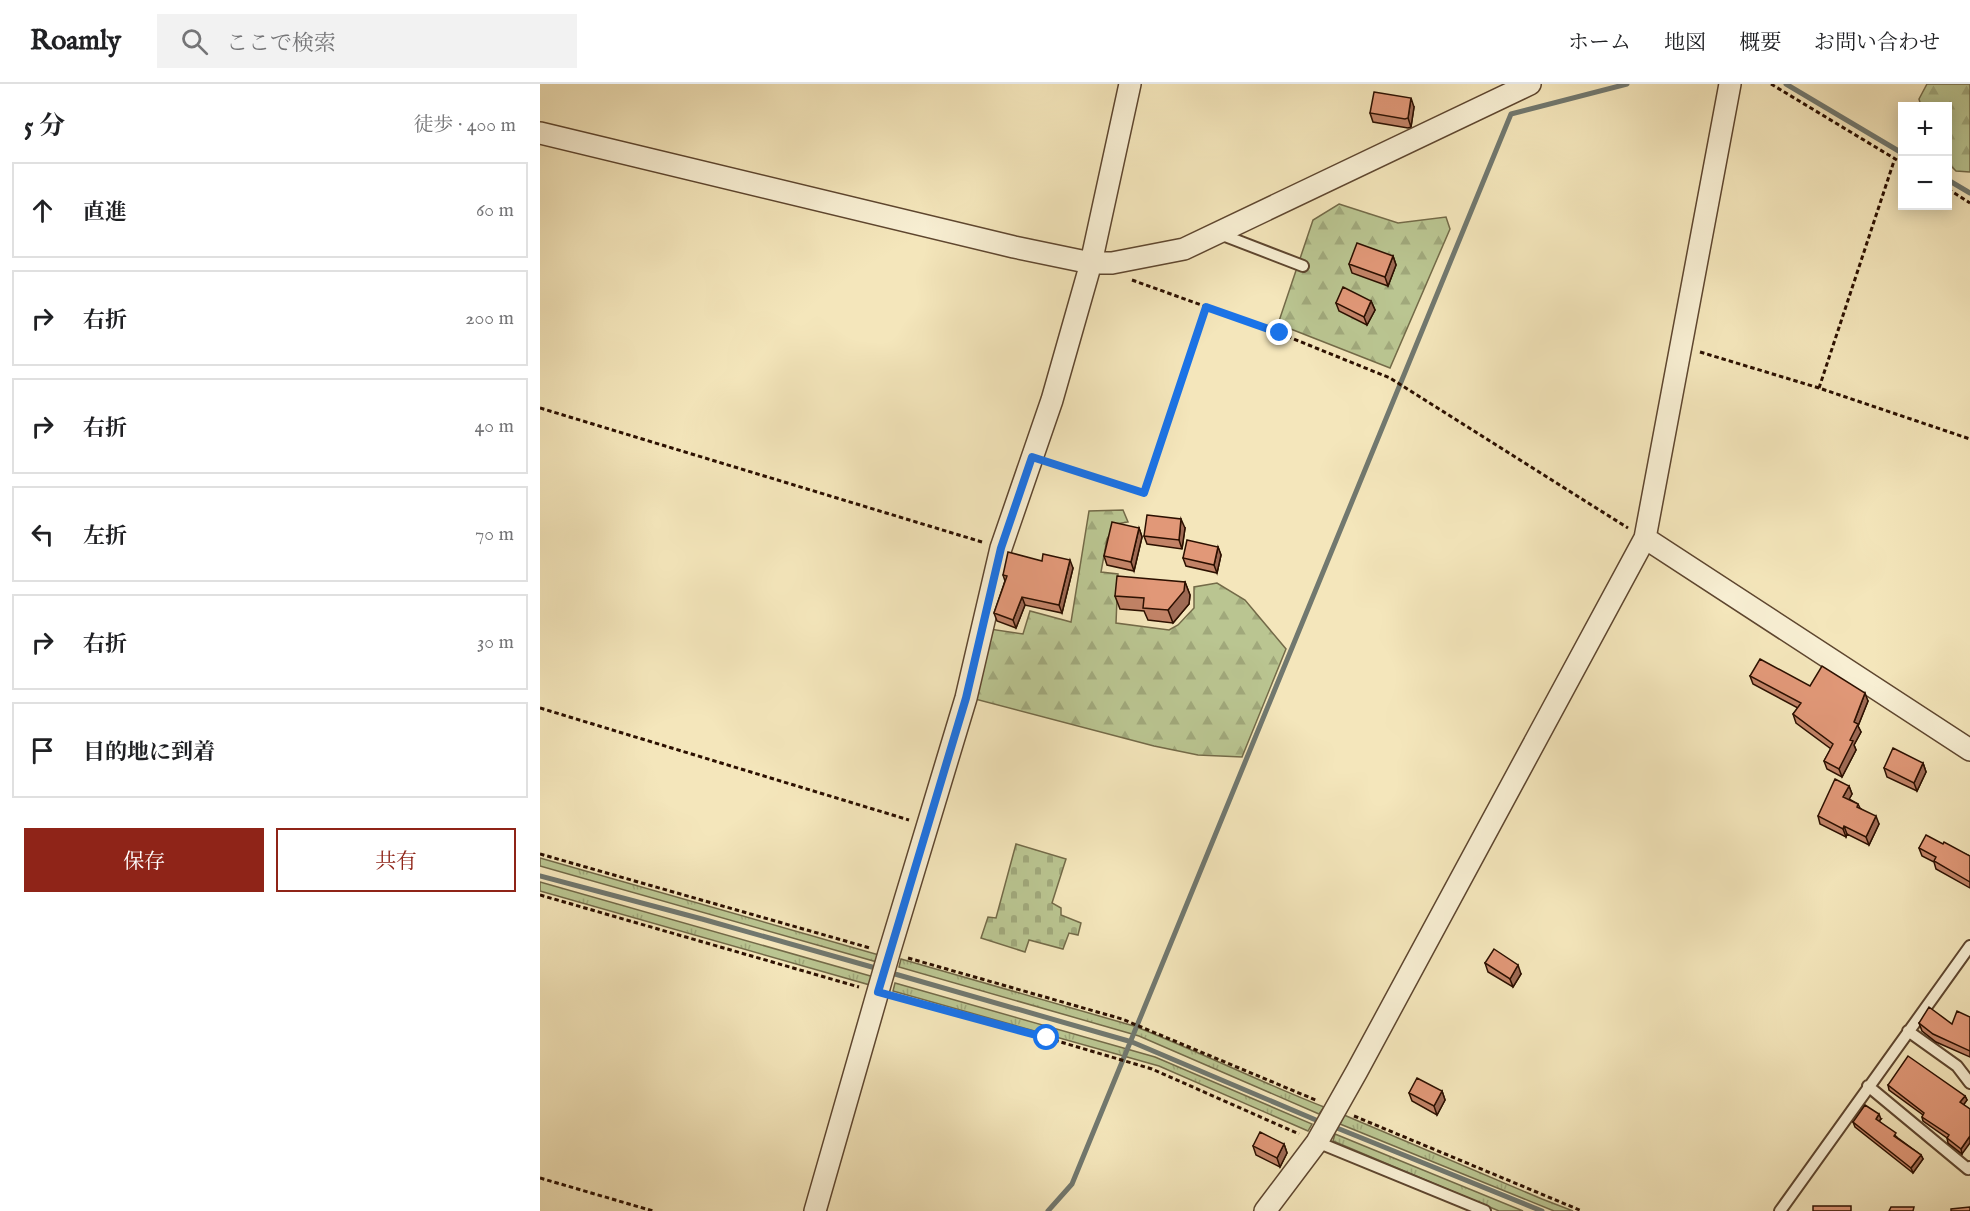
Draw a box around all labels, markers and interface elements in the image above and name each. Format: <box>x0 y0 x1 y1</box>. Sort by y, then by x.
search box <box>157 14 577 68</box>
text: Roamly <box>30 24 121 59</box>
icon: search <box>178 25 211 58</box>
text: ここで検索 <box>226 30 336 58</box>
text: ホーム <box>1568 30 1631 57</box>
text: 地図 <box>1664 30 1706 57</box>
text: 概要 <box>1739 30 1781 57</box>
text: お問い合わせ <box>1814 30 1940 57</box>
map controls <box>1898 102 1952 210</box>
button: + <box>1898 102 1952 156</box>
text: 5 分 <box>24 110 65 143</box>
text: 徒歩 · 400 m <box>414 113 516 138</box>
button: − <box>1898 156 1952 210</box>
icon: ahead <box>26 194 59 227</box>
text: 60 m <box>476 198 514 223</box>
text: 直進 <box>83 199 127 227</box>
icon: right <box>26 302 59 335</box>
text: 200 m <box>465 306 514 331</box>
text: 右折 <box>83 307 127 335</box>
route end <box>1266 319 1292 345</box>
icon: right <box>26 410 59 443</box>
text: 40 m <box>475 414 514 439</box>
text: 右折 <box>83 415 127 443</box>
icon: left <box>26 518 59 551</box>
text: 70 m <box>475 522 514 547</box>
text: 左折 <box>83 523 127 551</box>
icon: right <box>26 626 59 659</box>
text: 30 m <box>477 630 514 655</box>
text: 右折 <box>83 631 127 659</box>
icon: arrive <box>26 734 59 767</box>
text: 目的地に到着 <box>83 739 215 767</box>
button: 保存 <box>24 828 264 892</box>
button: 共有 <box>276 828 516 892</box>
route start <box>1033 1024 1059 1050</box>

